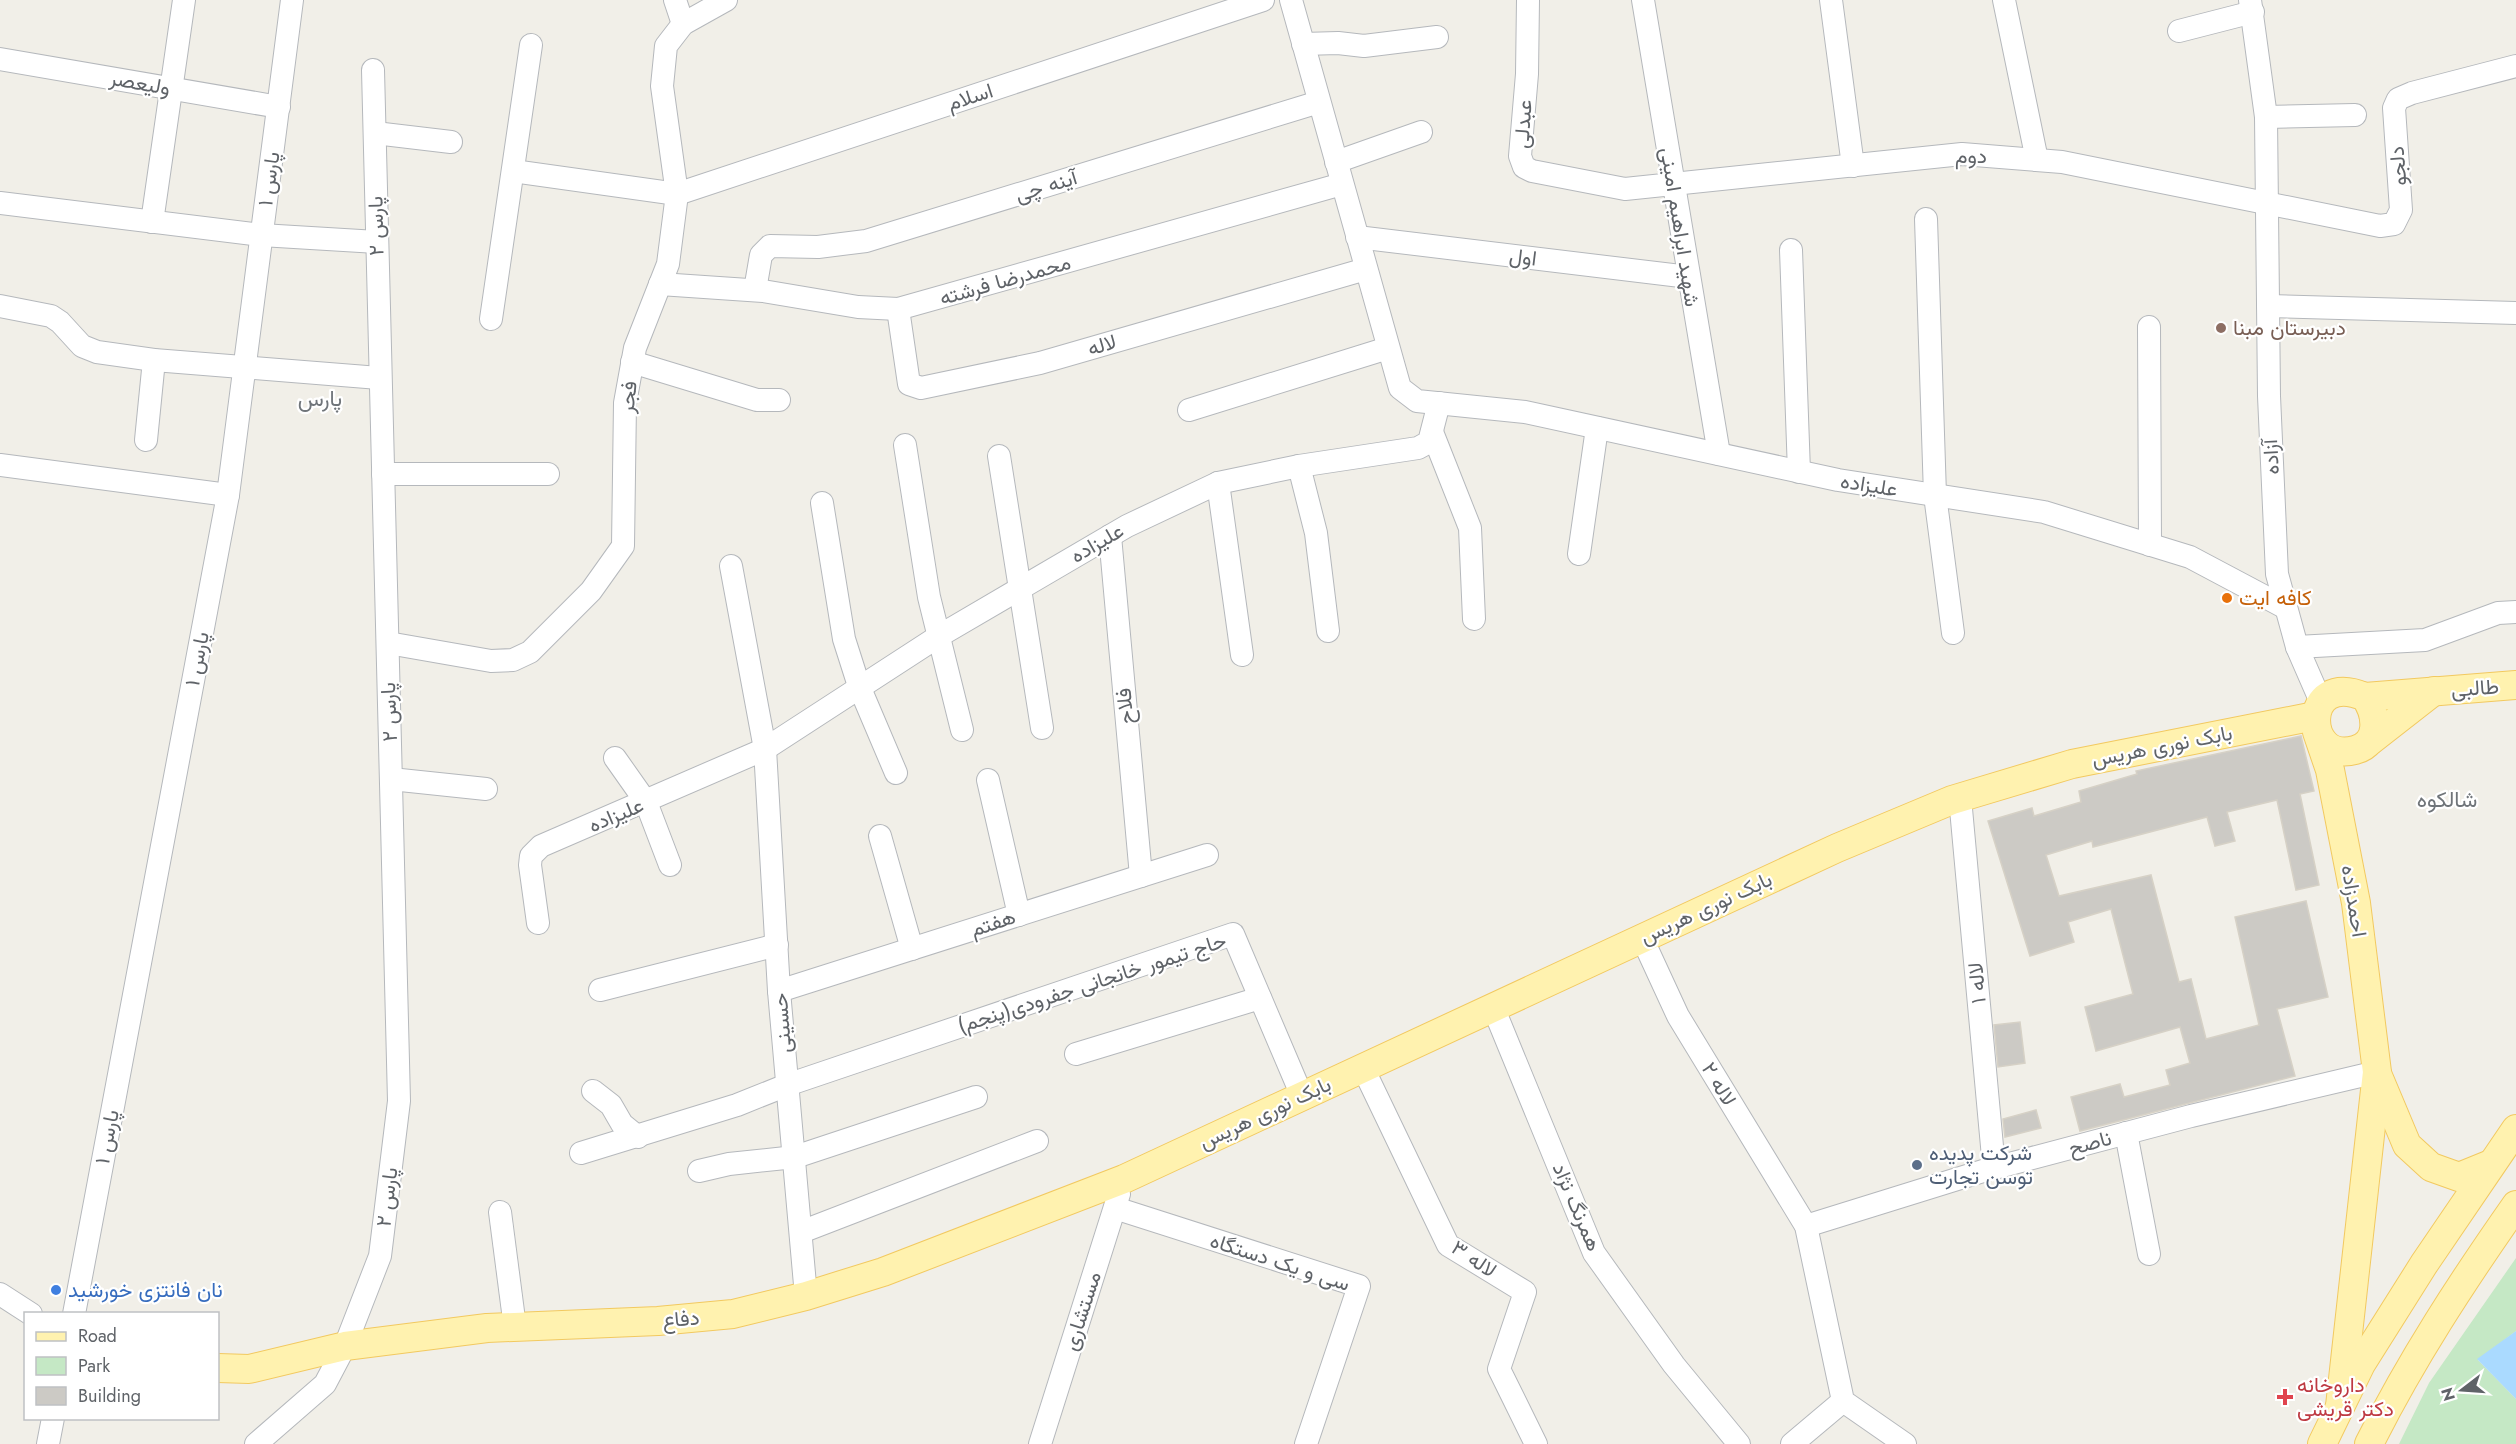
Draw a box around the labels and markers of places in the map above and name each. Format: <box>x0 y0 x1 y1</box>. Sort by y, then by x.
place label: دبیرستان مبنا <box>2233 313 2346 343</box>
marker: دبیرستان مبنا <box>2214 321 2228 335</box>
place label: کافه ایت <box>2239 583 2312 613</box>
marker: کافه ایت <box>2220 591 2234 605</box>
place label: شرکت پدیده توسن تجارت <box>1929 1138 2033 1192</box>
marker: شرکت پدیده توسن تجارت <box>1910 1158 1924 1172</box>
place label: نان فانتزی خورشید <box>68 1275 223 1305</box>
marker: نان فانتزی خورشید <box>49 1283 63 1297</box>
place label: داروخانه دکتر قریشی <box>2297 1370 2394 1424</box>
marker: داروخانه دکتر قریشی <box>2278 1390 2292 1404</box>

